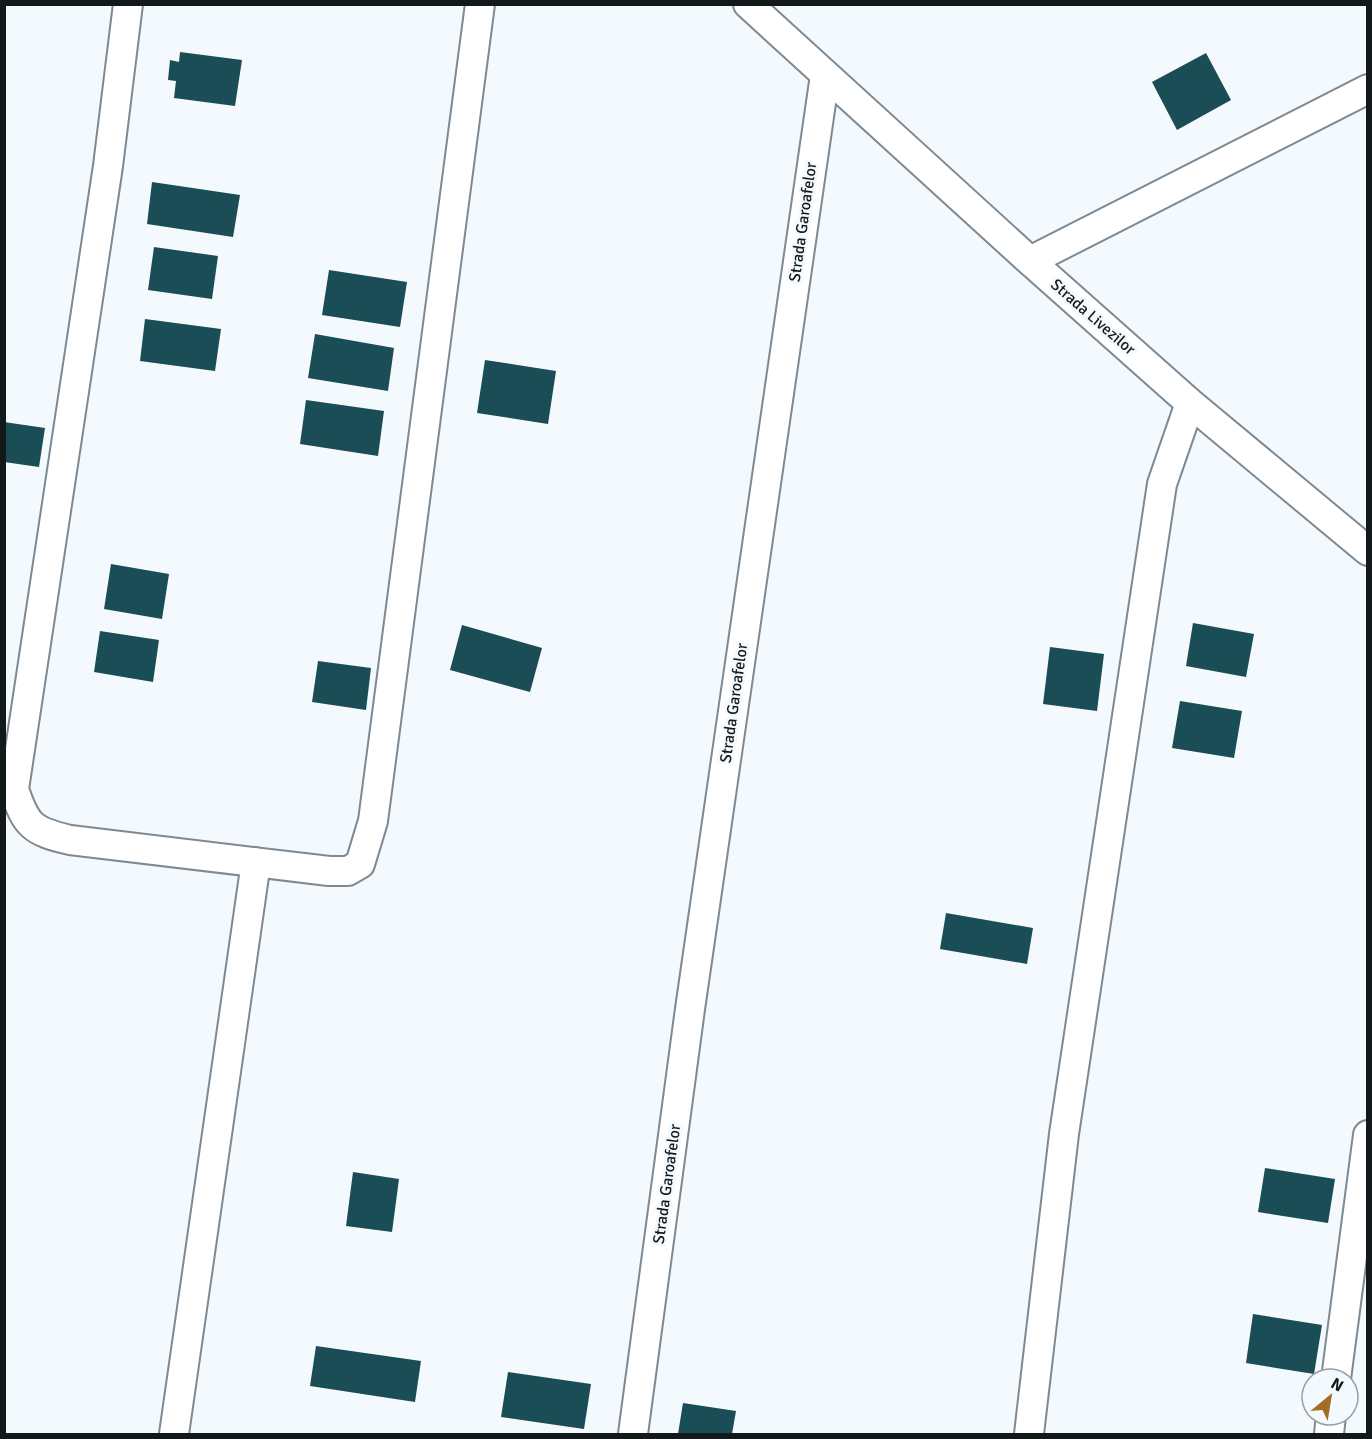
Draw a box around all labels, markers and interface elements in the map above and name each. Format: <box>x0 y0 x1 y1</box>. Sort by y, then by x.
street label: Strada Garoafelor <box>785 161 821 283</box>
street label: Strada Livezilor <box>1046 275 1140 359</box>
street label: Strada Garoafelor <box>716 642 752 764</box>
street label: Strada Garoafelor <box>649 1123 685 1245</box>
north arrow <box>1300 1367 1360 1427</box>
text: N <box>1327 1373 1347 1396</box>

